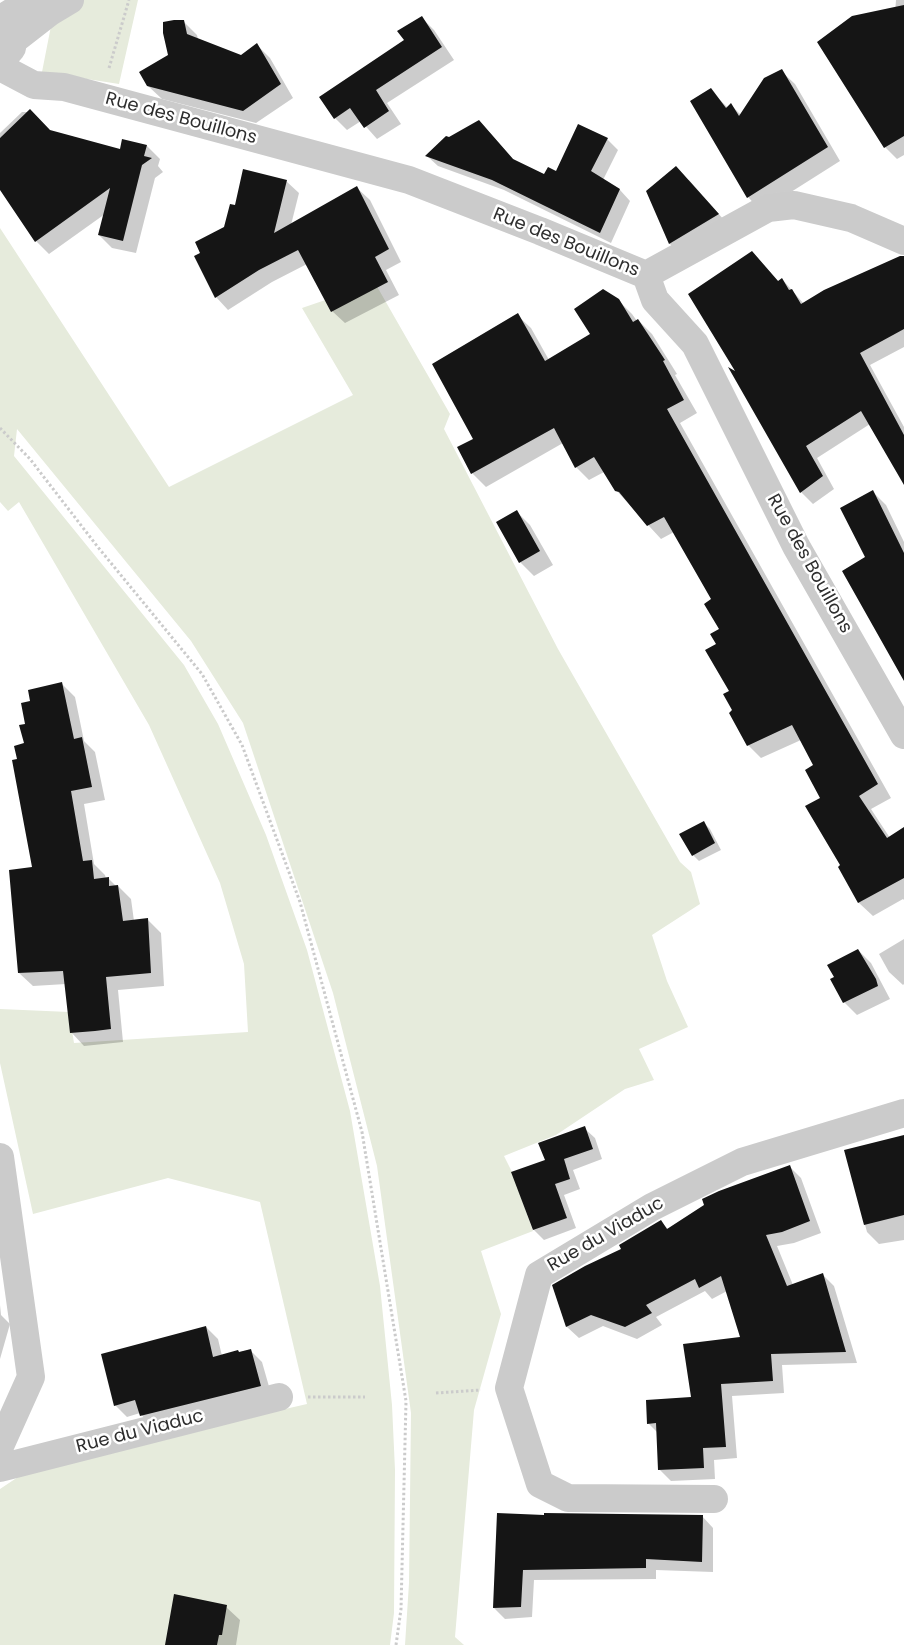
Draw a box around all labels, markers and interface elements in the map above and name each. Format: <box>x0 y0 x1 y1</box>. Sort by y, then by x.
street label: Rue des Bouillons <box>103 88 259 150</box>
street label: Rue des Bouillons <box>490 204 642 282</box>
street label: Rue des Bouillons <box>762 491 856 637</box>
street label: Rue du Viaduc <box>544 1193 668 1277</box>
street label: Rue du Viaduc <box>74 1406 206 1458</box>

